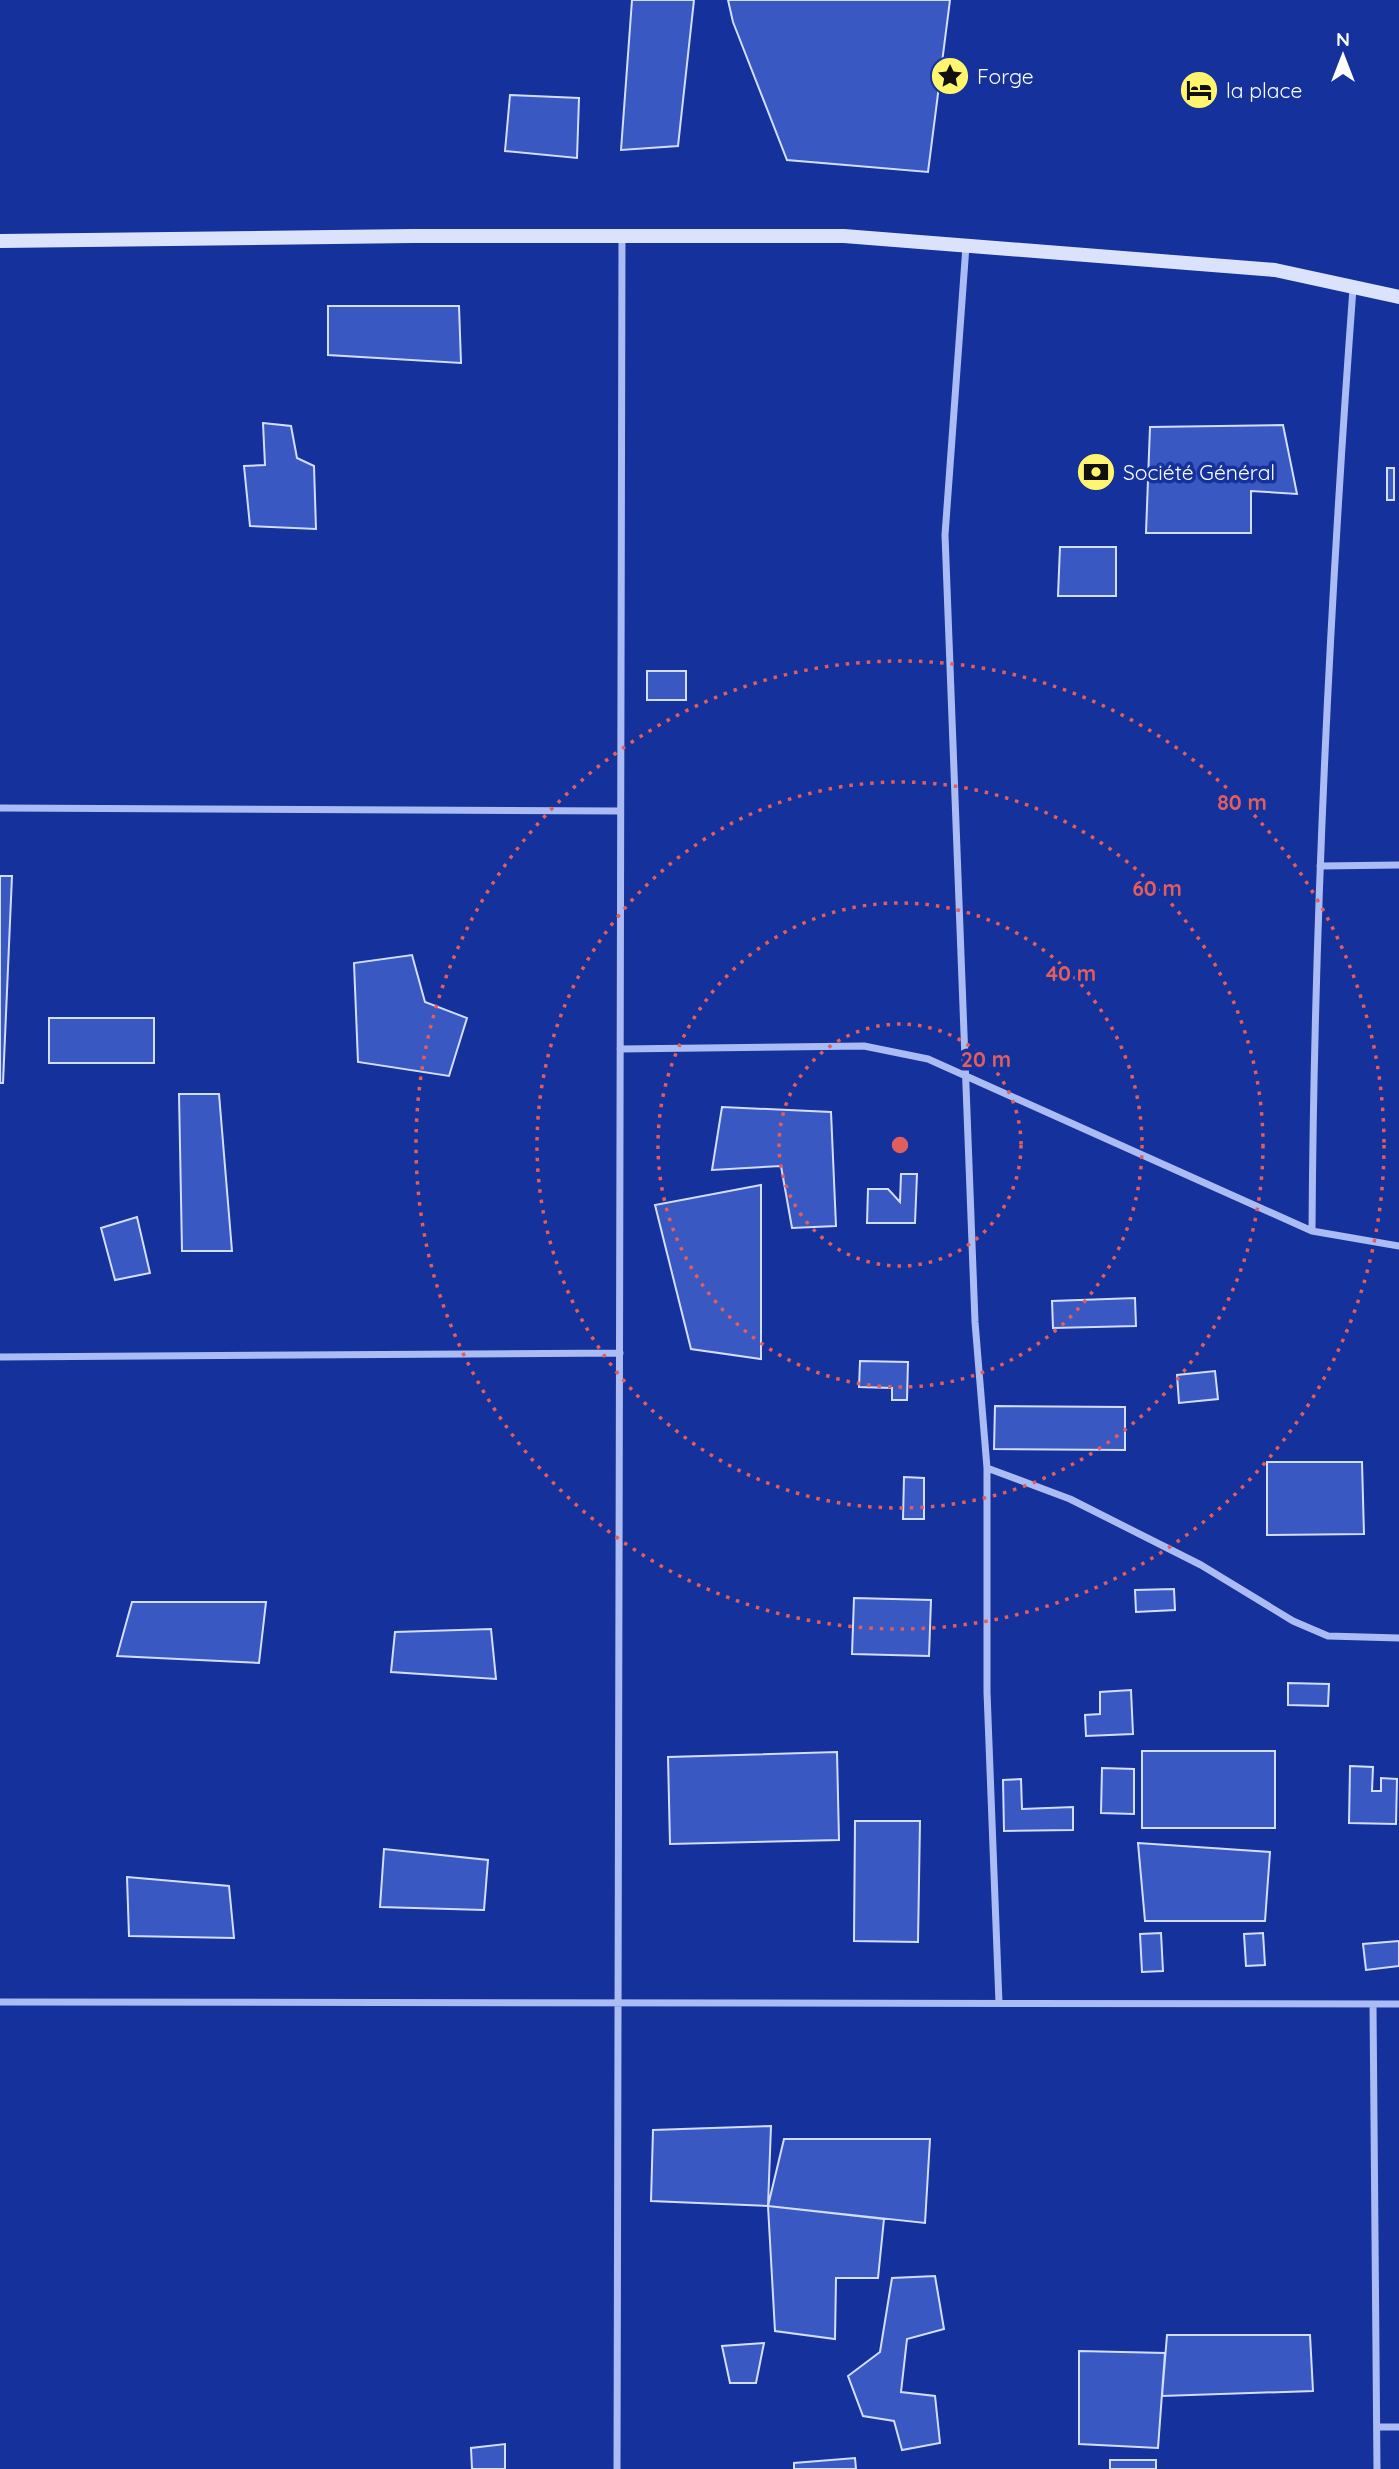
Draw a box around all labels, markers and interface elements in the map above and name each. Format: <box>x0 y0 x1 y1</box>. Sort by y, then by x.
north arrow <box>1308 21 1378 91</box>
text: N <box>1336 27 1350 51</box>
place icon: Forge <box>929 55 971 97</box>
place label: Forge <box>977 63 1034 89</box>
hotel icon: la place <box>1178 69 1220 111</box>
place label: la place <box>1226 77 1302 103</box>
bank icon: Société Général <box>1075 451 1117 493</box>
place label: Société Général <box>1123 459 1275 485</box>
text: 80 m <box>1217 789 1267 815</box>
text: 60 m <box>1132 875 1182 901</box>
text: 40 m <box>1046 960 1096 986</box>
text: 20 m <box>961 1046 1011 1072</box>
centre of rings <box>888 1133 912 1157</box>

